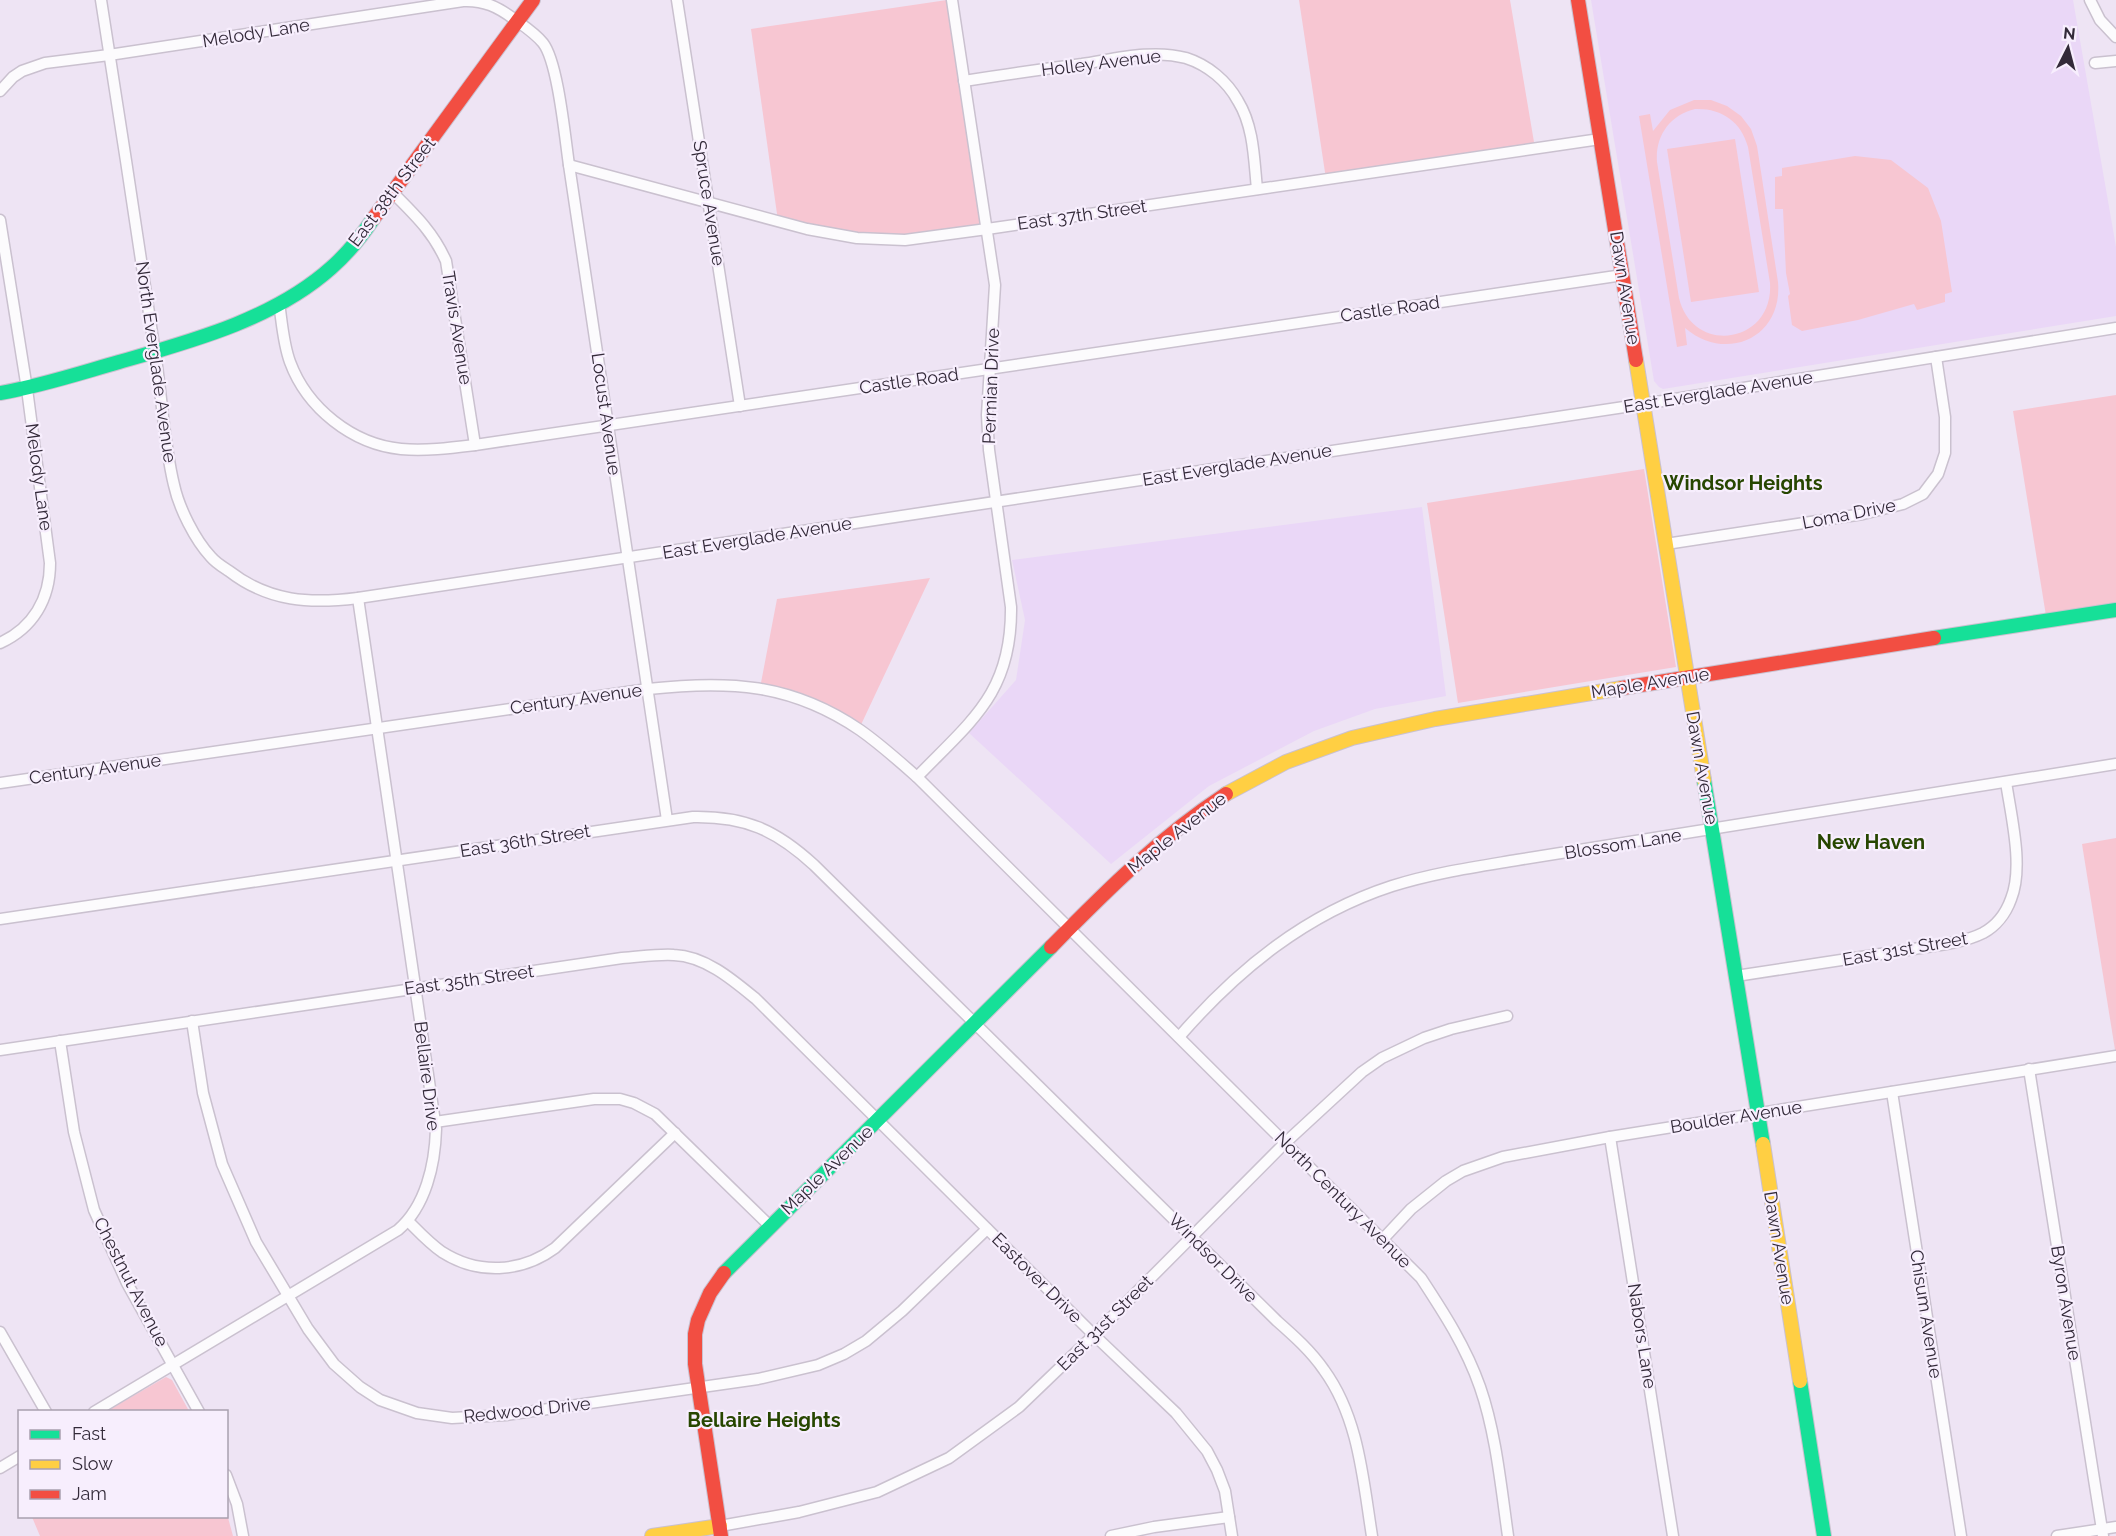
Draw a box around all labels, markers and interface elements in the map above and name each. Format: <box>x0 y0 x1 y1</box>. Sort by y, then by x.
street label: Melody Lane <box>201 14 311 51</box>
north arrow <box>2038 18 2098 78</box>
text: N <box>2062 23 2077 44</box>
street label: Holley Avenue <box>1040 45 1162 80</box>
street label: East 38th Street <box>344 133 440 250</box>
street label: Spruce Avenue <box>689 139 730 268</box>
street label: East 37th Street <box>1016 195 1148 234</box>
street label: Dawn Avenue <box>1606 230 1645 347</box>
street label: North Everglade Avenue <box>132 260 181 464</box>
street label: Travis Avenue <box>438 270 477 387</box>
street label: Castle Road <box>1339 291 1441 326</box>
street label: Permian Drive <box>978 327 1003 444</box>
street label: Locust Avenue <box>588 351 626 477</box>
street label: Castle Road <box>858 363 960 398</box>
street label: East Everglade Avenue <box>1622 366 1814 417</box>
street label: Melody Lane <box>22 422 57 532</box>
street label: East Everglade Avenue <box>1141 439 1333 490</box>
district label: Windsor Heights <box>1663 471 1823 495</box>
street label: Loma Drive <box>1800 494 1898 533</box>
street label: East Everglade Avenue <box>661 512 853 563</box>
street label: Maple Avenue <box>1589 663 1711 702</box>
street label: Century Avenue <box>509 679 644 718</box>
street label: Dawn Avenue <box>1682 710 1723 827</box>
street label: Century Avenue <box>28 749 163 788</box>
street label: Maple Avenue <box>1123 787 1230 878</box>
street label: East 36th Street <box>458 820 592 861</box>
street label: Blossom Lane <box>1563 824 1683 863</box>
district label: New Haven <box>1817 830 1925 854</box>
street label: East 31st Street <box>1841 927 1969 970</box>
street label: East 35th Street <box>403 960 535 999</box>
street label: Bellaire Drive <box>410 1020 445 1132</box>
street label: Boulder Avenue <box>1669 1096 1804 1137</box>
street label: Maple Avenue <box>776 1120 877 1219</box>
street label: North Century Avenue <box>1271 1127 1416 1273</box>
street label: Dawn Avenue <box>1760 1190 1799 1307</box>
street label: Windsor Drive <box>1164 1209 1263 1307</box>
street label: Chestnut Avenue <box>90 1214 173 1350</box>
street label: Eastover Drive <box>988 1228 1087 1327</box>
street label: Byron Avenue <box>2047 1244 2086 1362</box>
street label: Chisum Avenue <box>1906 1248 1947 1380</box>
street label: East 31st Street <box>1052 1270 1157 1375</box>
street label: Nabors Lane <box>1624 1282 1661 1391</box>
street label: Redwood Drive <box>462 1392 592 1427</box>
district label: Bellaire Heights <box>687 1408 841 1432</box>
legend <box>18 1410 228 1518</box>
text: Fast <box>72 1423 106 1444</box>
text: Slow <box>72 1453 113 1474</box>
text: Jam <box>72 1483 107 1504</box>

